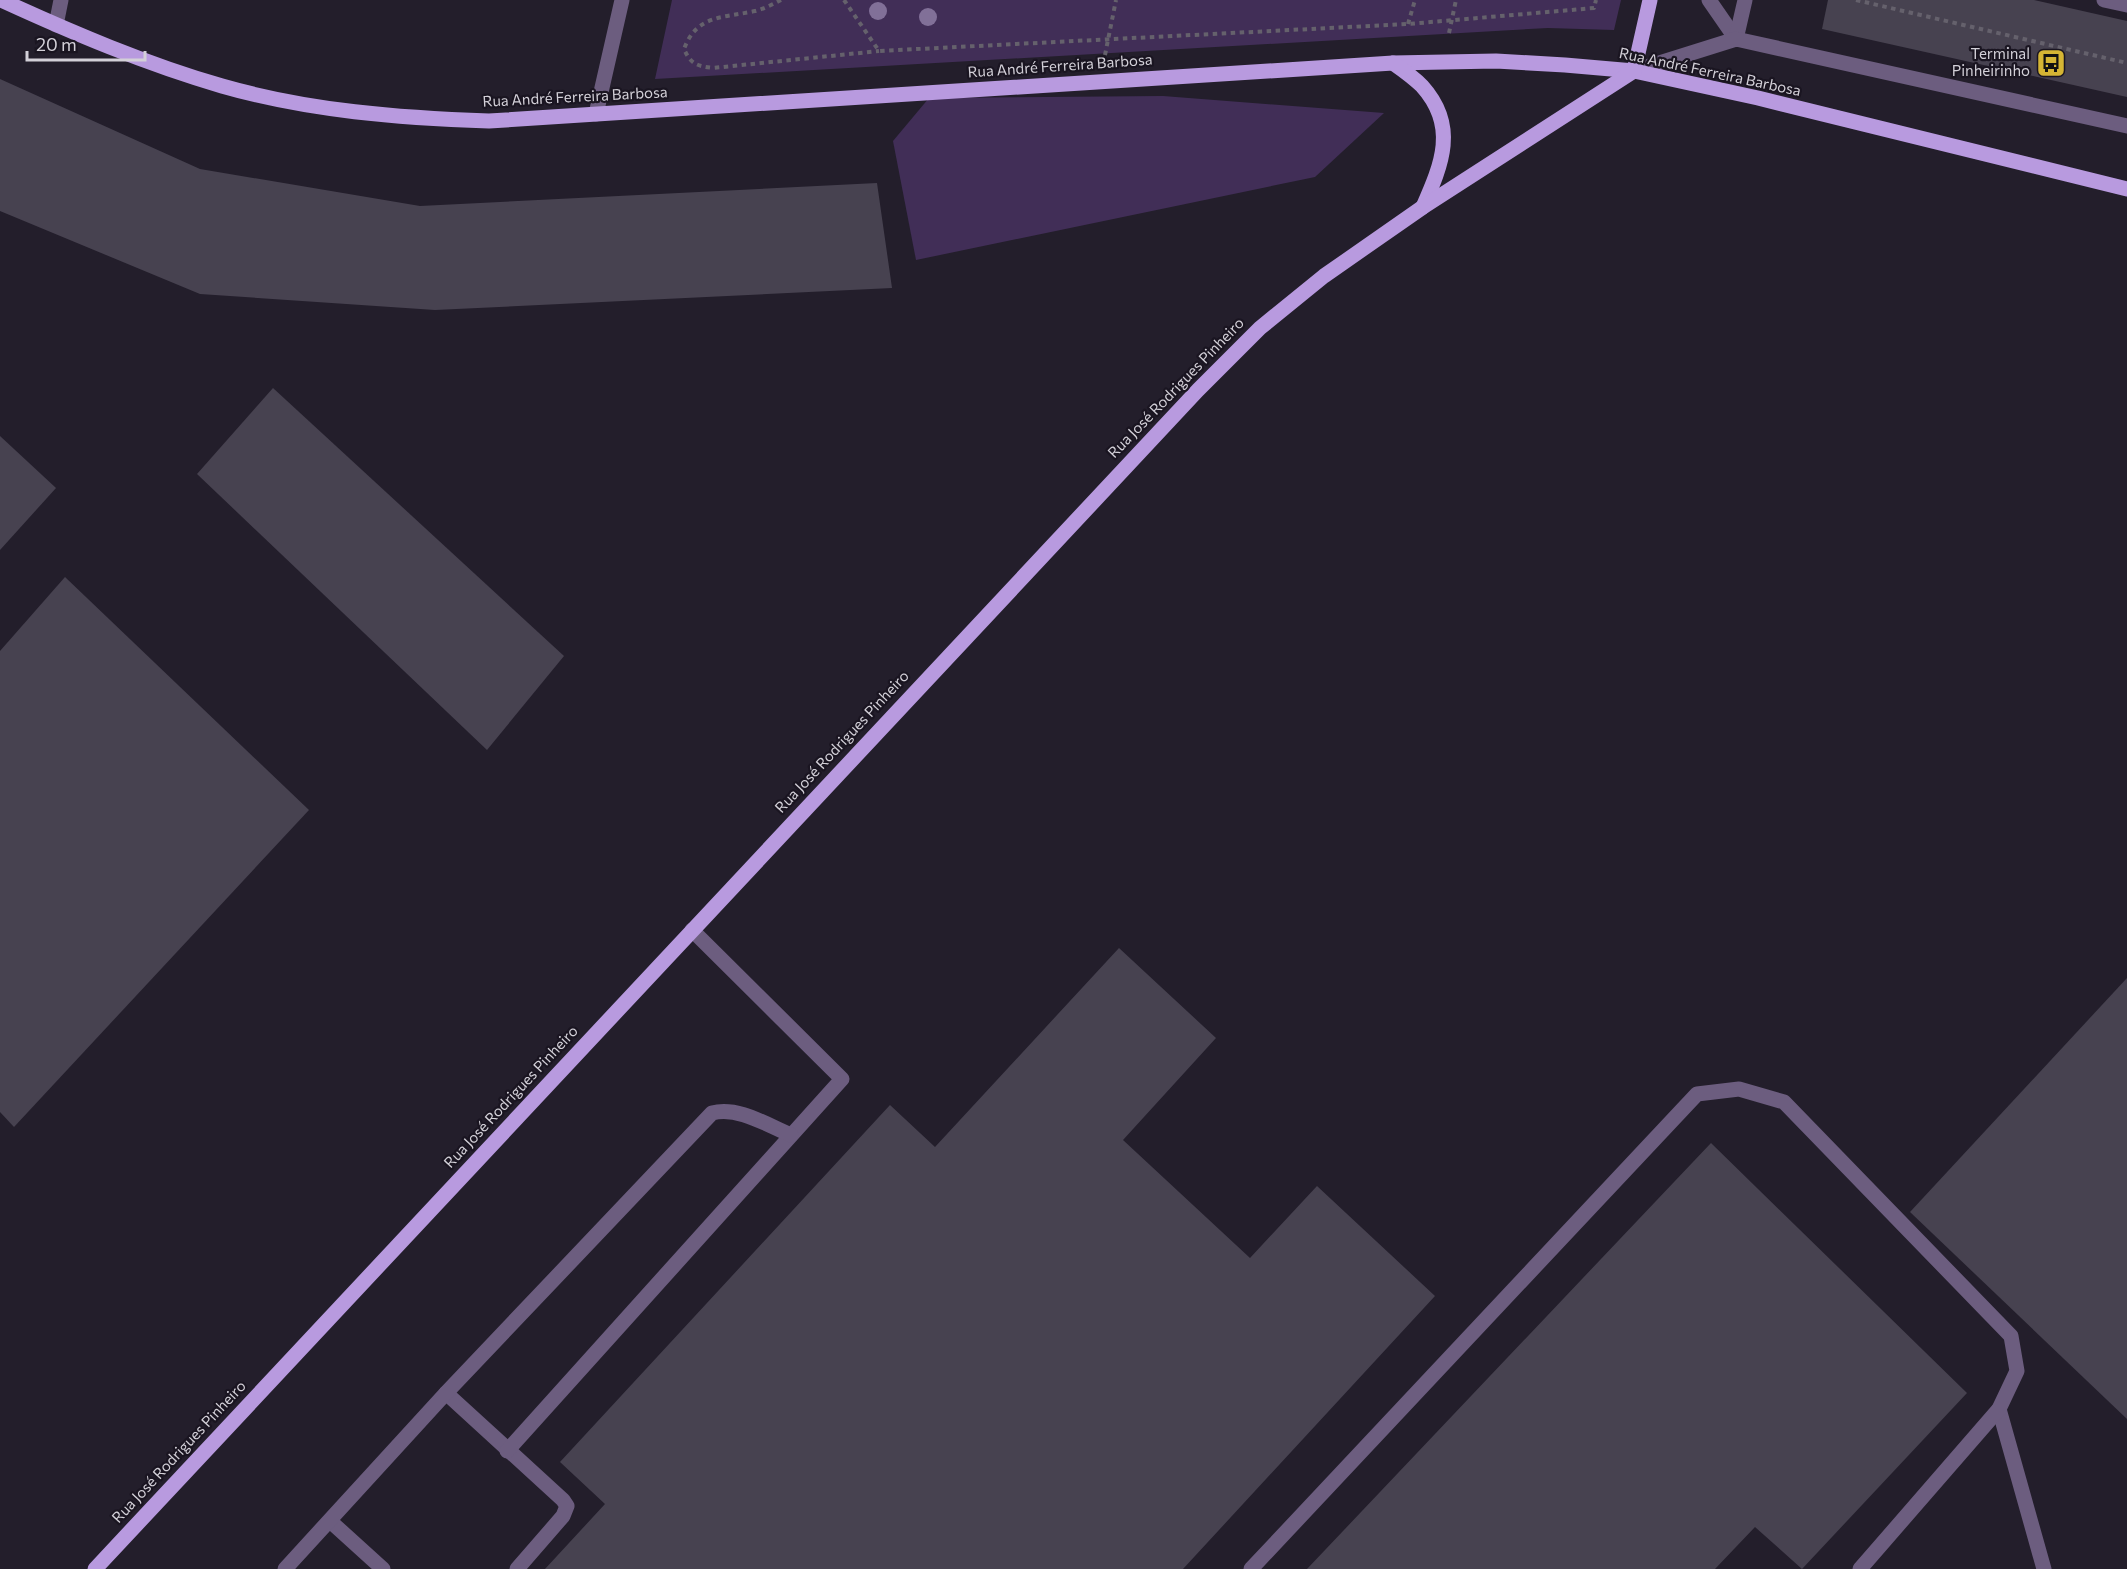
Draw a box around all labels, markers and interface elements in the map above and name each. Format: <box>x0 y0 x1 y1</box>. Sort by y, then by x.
scale bar <box>27 24 146 62</box>
text: 20 m <box>36 33 77 55</box>
street label: Rua André Ferreira Barbosa <box>1618 43 1803 99</box>
place label: Terminal Pinheirinho <box>1952 44 2030 79</box>
bus stop icon: Terminal Pinheirinho <box>2035 47 2067 79</box>
street label: Rua André Ferreira Barbosa <box>967 50 1153 80</box>
street label: Rua André Ferreira Barbosa <box>482 82 668 110</box>
street label: Rua José Rodrigues Pinheiro <box>1104 313 1247 461</box>
street label: Rua José Rodrigues Pinheiro <box>771 666 912 816</box>
street label: Rua José Rodrigues Pinheiro <box>440 1021 581 1171</box>
street label: Rua José Rodrigues Pinheiro <box>108 1376 249 1526</box>

